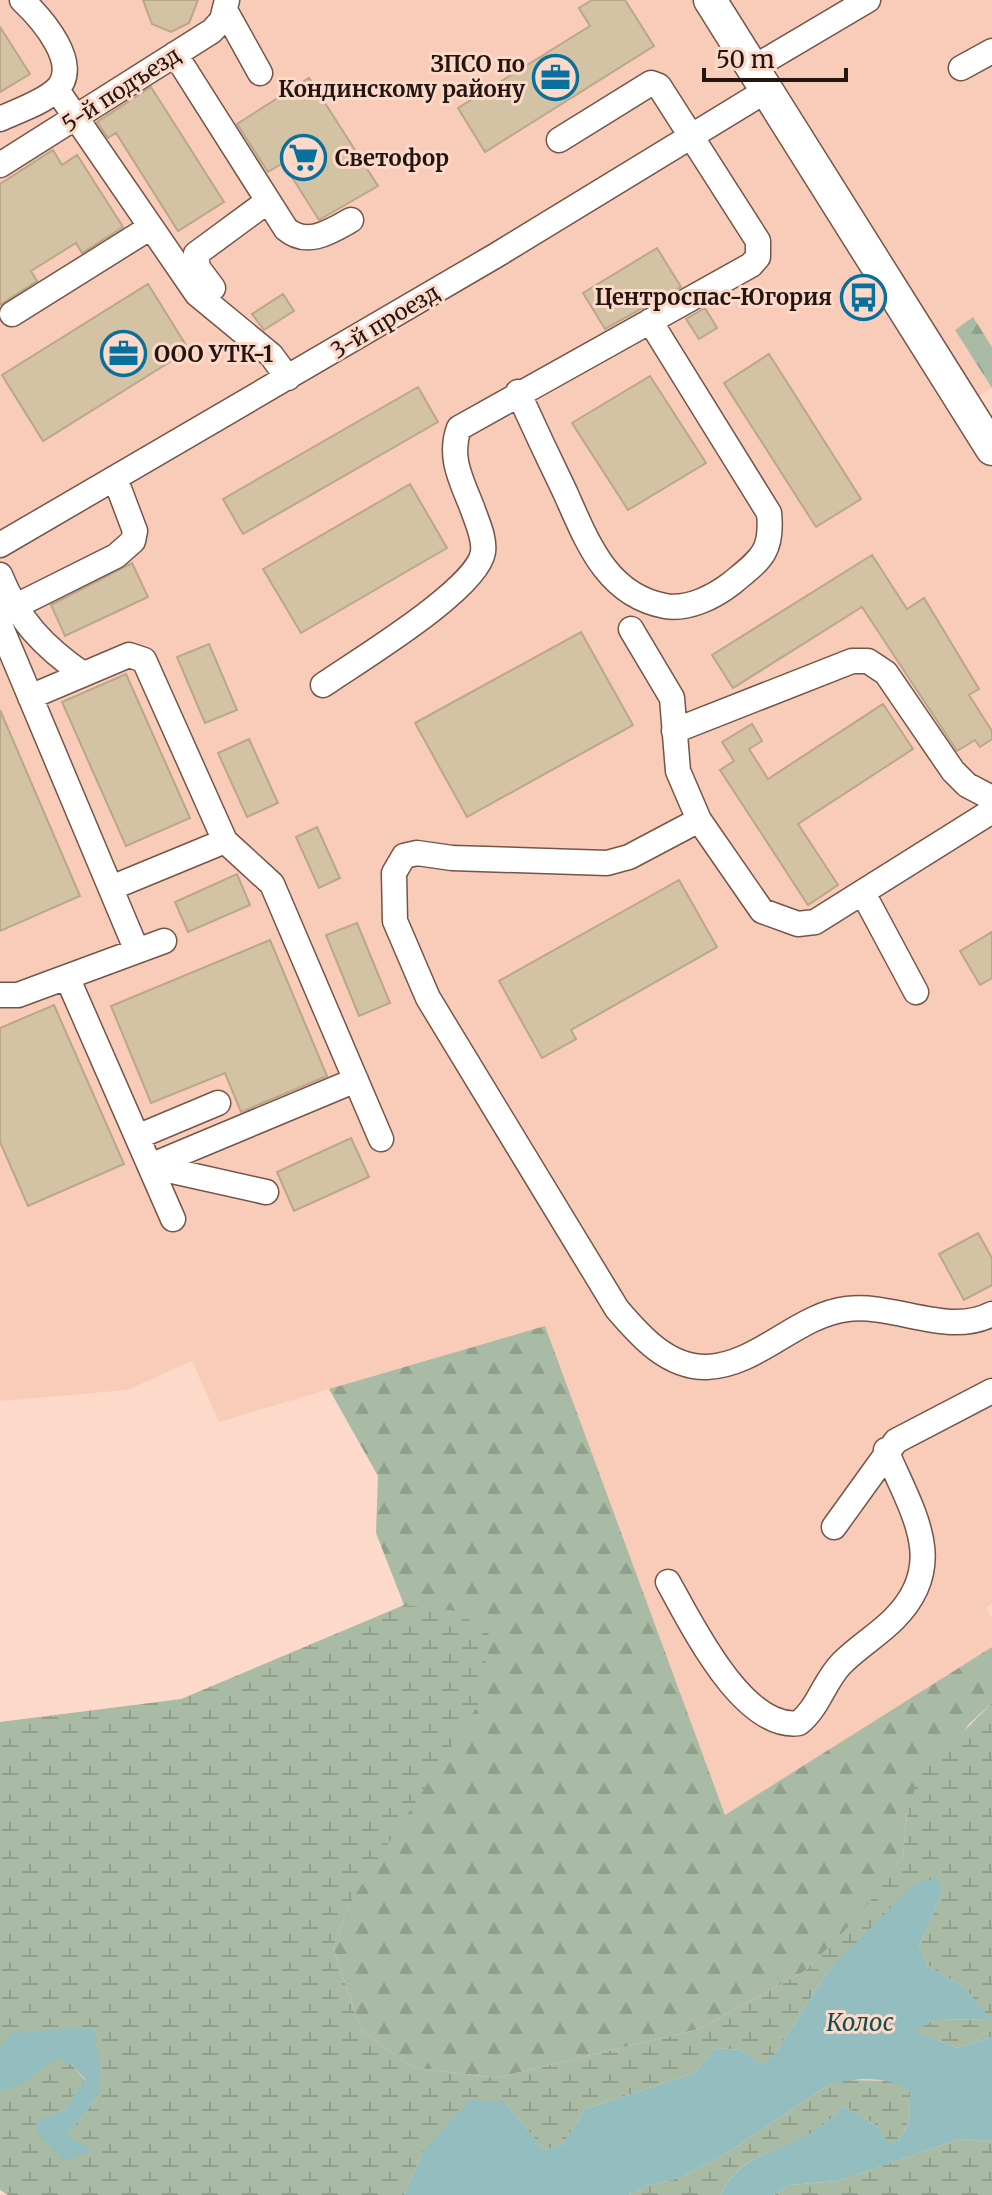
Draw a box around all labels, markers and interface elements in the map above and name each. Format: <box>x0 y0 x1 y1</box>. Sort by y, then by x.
scale bar <box>704 32 846 82</box>
street label: 5-й подъезд <box>56 40 186 138</box>
text: 50 m <box>716 44 775 75</box>
place label: ЗПСО по Кондинскому району <box>278 50 526 103</box>
office icon: ЗПСО по Кондинскому району <box>532 53 580 101</box>
supermarket icon: Светофор <box>280 134 328 182</box>
place label: Светофор <box>335 144 449 172</box>
bus stop icon: Центроспас-Югория <box>839 273 887 321</box>
street label: 3-й проезд <box>326 278 444 364</box>
place label: Центроспас-Югория <box>595 283 832 311</box>
office icon: ООО УТК-1 <box>99 330 147 378</box>
place label: ООО УТК-1 <box>154 340 273 368</box>
water label: Колос <box>826 2007 894 2038</box>

